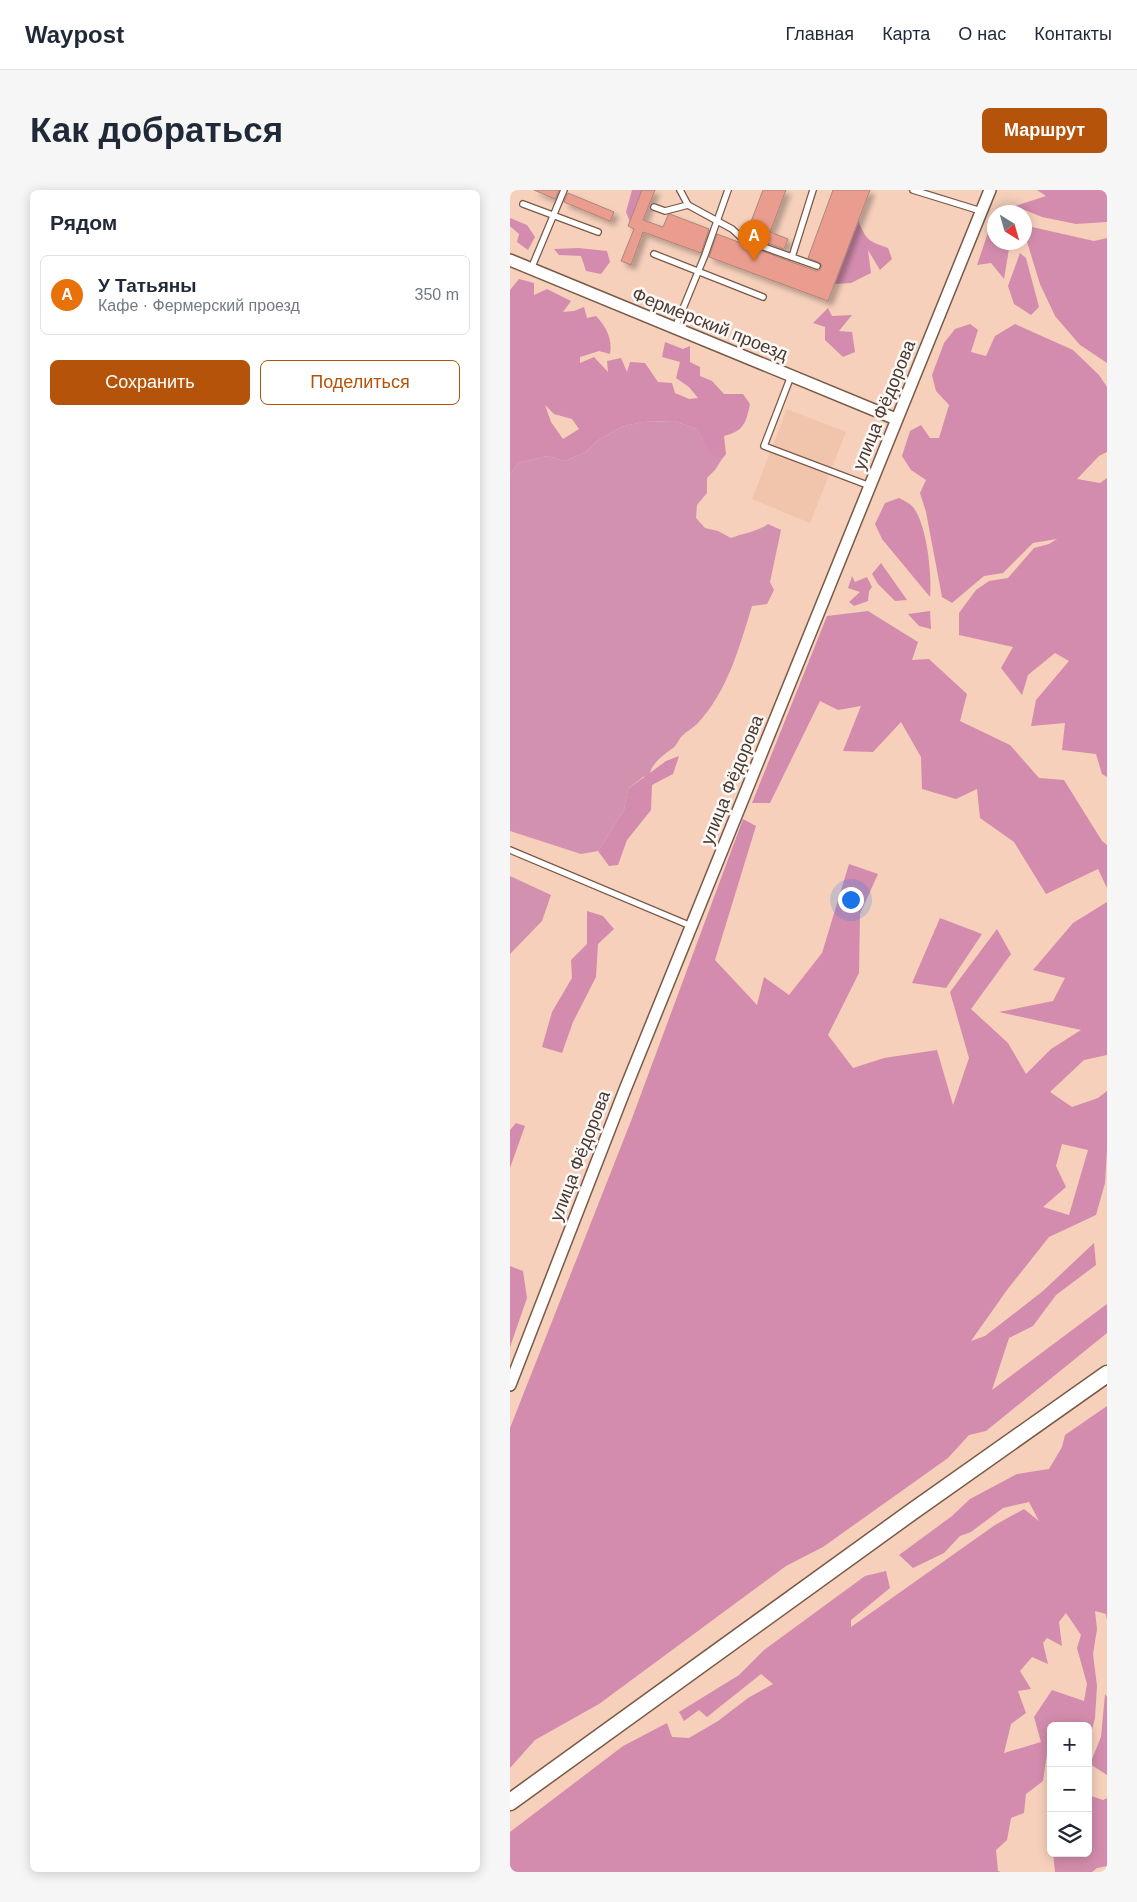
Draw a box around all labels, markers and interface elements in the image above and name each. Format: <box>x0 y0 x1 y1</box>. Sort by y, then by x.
text: Waypost <box>25 21 124 48</box>
text: Главная <box>786 24 854 44</box>
text: Карта <box>882 24 930 44</box>
text: О нас <box>958 24 1006 44</box>
text: Контакты <box>1034 24 1112 44</box>
button: Маршрут <box>982 108 1107 153</box>
text: Как добраться <box>30 110 283 149</box>
north arrow <box>987 205 1032 250</box>
text: Рядом <box>50 211 117 234</box>
pin: A <box>738 220 770 261</box>
text: У Татьяны <box>98 275 197 296</box>
street label: Фермерский проезд <box>629 284 791 365</box>
text: A <box>61 286 73 303</box>
text: 350 m <box>415 286 459 303</box>
text: Кафе · Фермерский проезд <box>98 297 300 314</box>
street label: улица Фёдорова <box>849 336 920 473</box>
button: Сохранить <box>50 360 250 405</box>
button: Поделиться <box>260 360 460 405</box>
street label: улица Фёдорова <box>697 711 768 848</box>
your location <box>838 887 864 913</box>
street label: улица Фёдорова <box>546 1087 614 1224</box>
map controls <box>1047 1722 1092 1857</box>
button: + <box>1047 1722 1092 1767</box>
button: − <box>1047 1767 1092 1812</box>
button: layers <box>1047 1812 1092 1857</box>

